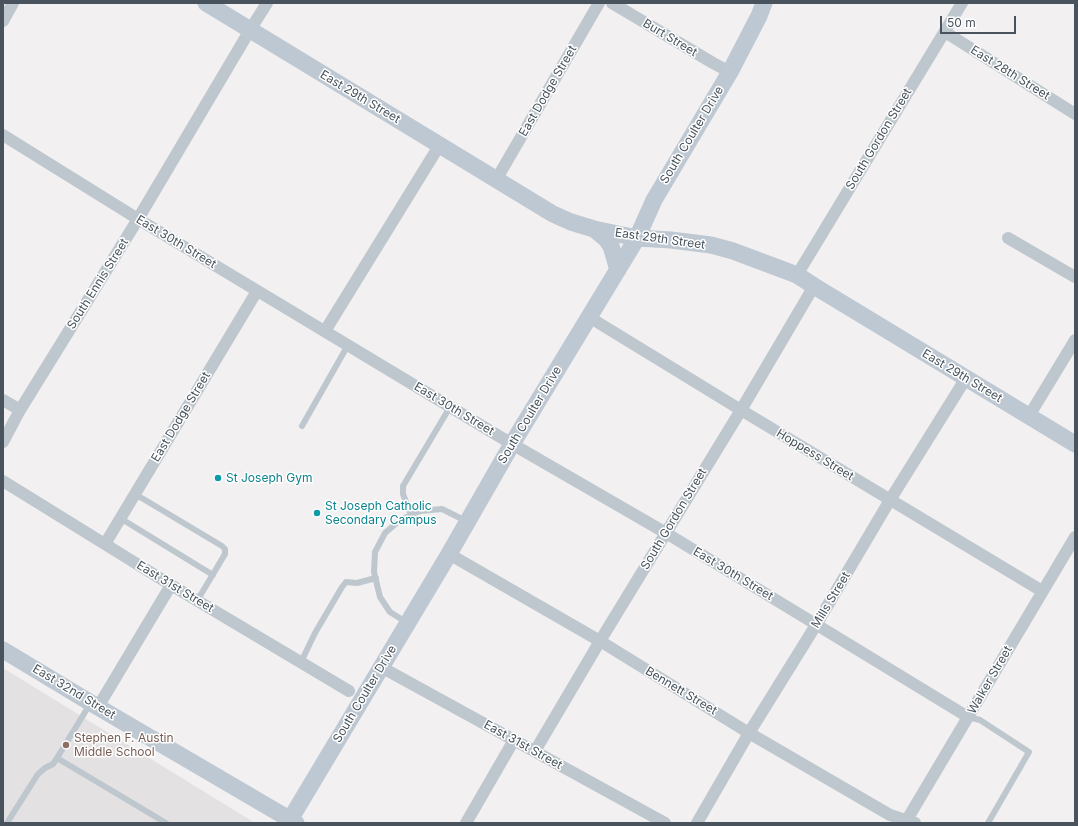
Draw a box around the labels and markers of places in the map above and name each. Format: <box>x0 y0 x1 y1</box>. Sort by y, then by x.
place label: St Joseph Gym <box>226 471 312 485</box>
marker: St Joseph Gym <box>213 473 223 483</box>
place label: St Joseph Catholic Secondary Campus <box>325 499 437 527</box>
marker: St Joseph Catholic Secondary Campus <box>312 508 322 518</box>
place label: Stephen F. Austin Middle School <box>74 731 174 759</box>
marker: Stephen F. Austin Middle School <box>61 740 71 750</box>

